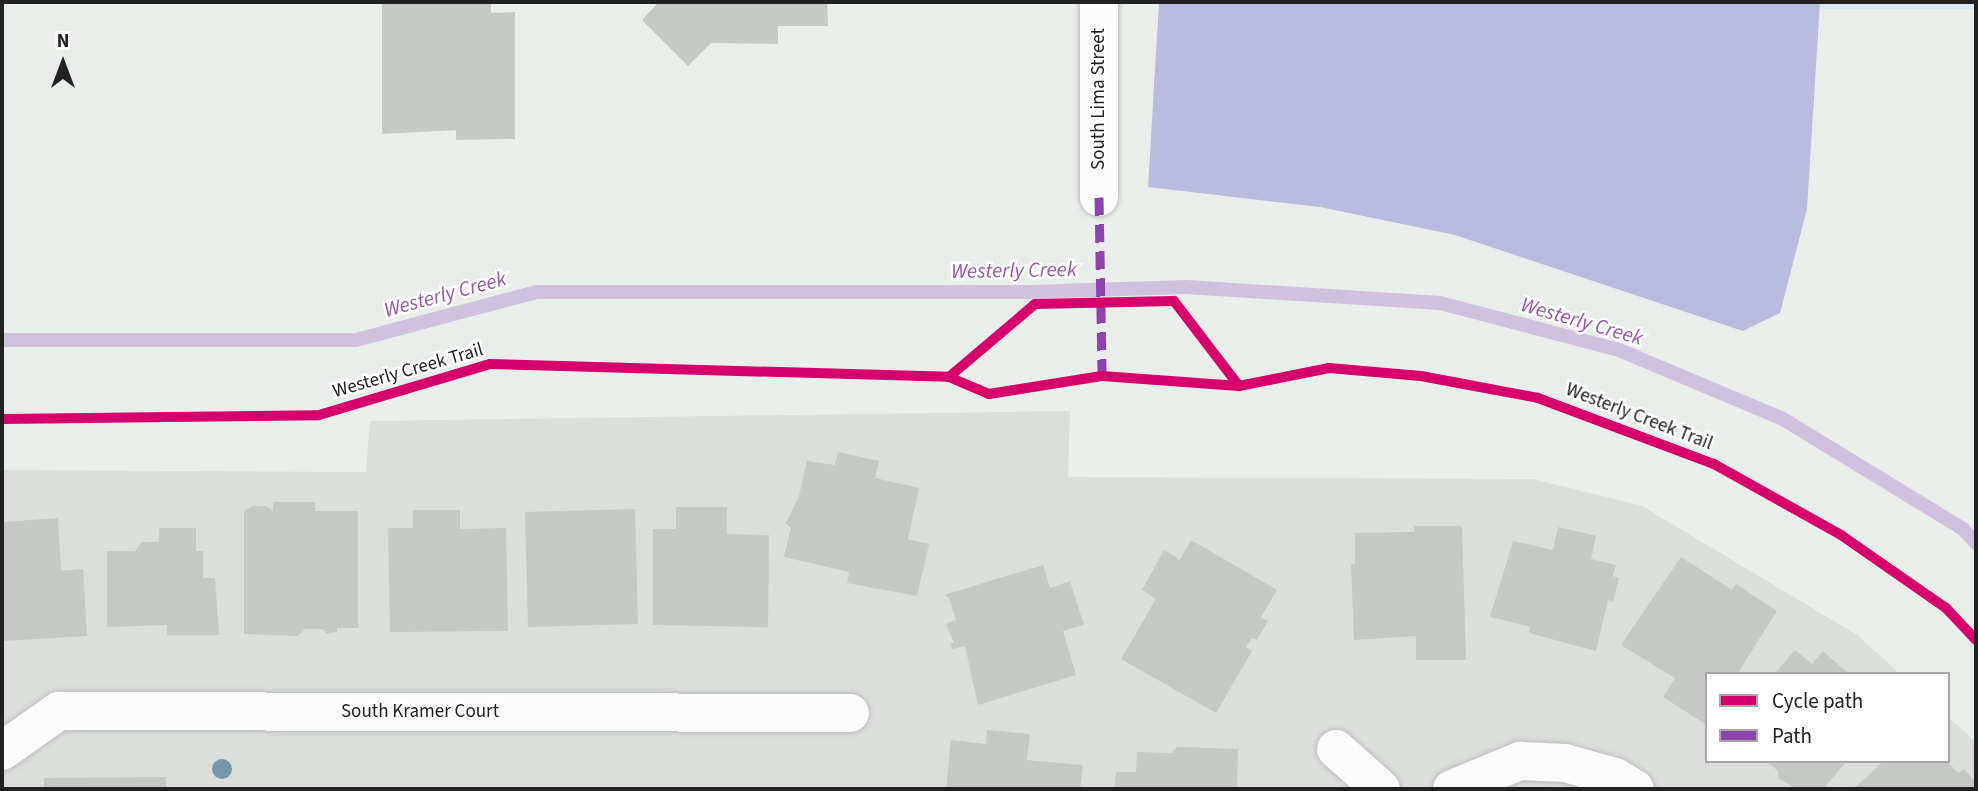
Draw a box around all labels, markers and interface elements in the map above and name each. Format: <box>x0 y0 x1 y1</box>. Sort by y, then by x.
north arrow <box>28 28 98 98</box>
text: N <box>57 28 69 55</box>
street label: South Lima Street <box>1088 28 1110 170</box>
water label: Westerly Creek <box>951 256 1077 284</box>
water label: Westerly Creek <box>381 266 509 322</box>
water label: Westerly Creek <box>1518 292 1646 350</box>
street label: Westerly Creek Trail <box>330 339 486 403</box>
street label: Westerly Creek Trail <box>1562 378 1716 456</box>
legend <box>1705 672 1950 763</box>
text: Cycle path <box>1772 686 1863 716</box>
street label: South Kramer Court <box>341 701 499 723</box>
text: Path <box>1772 721 1812 751</box>

